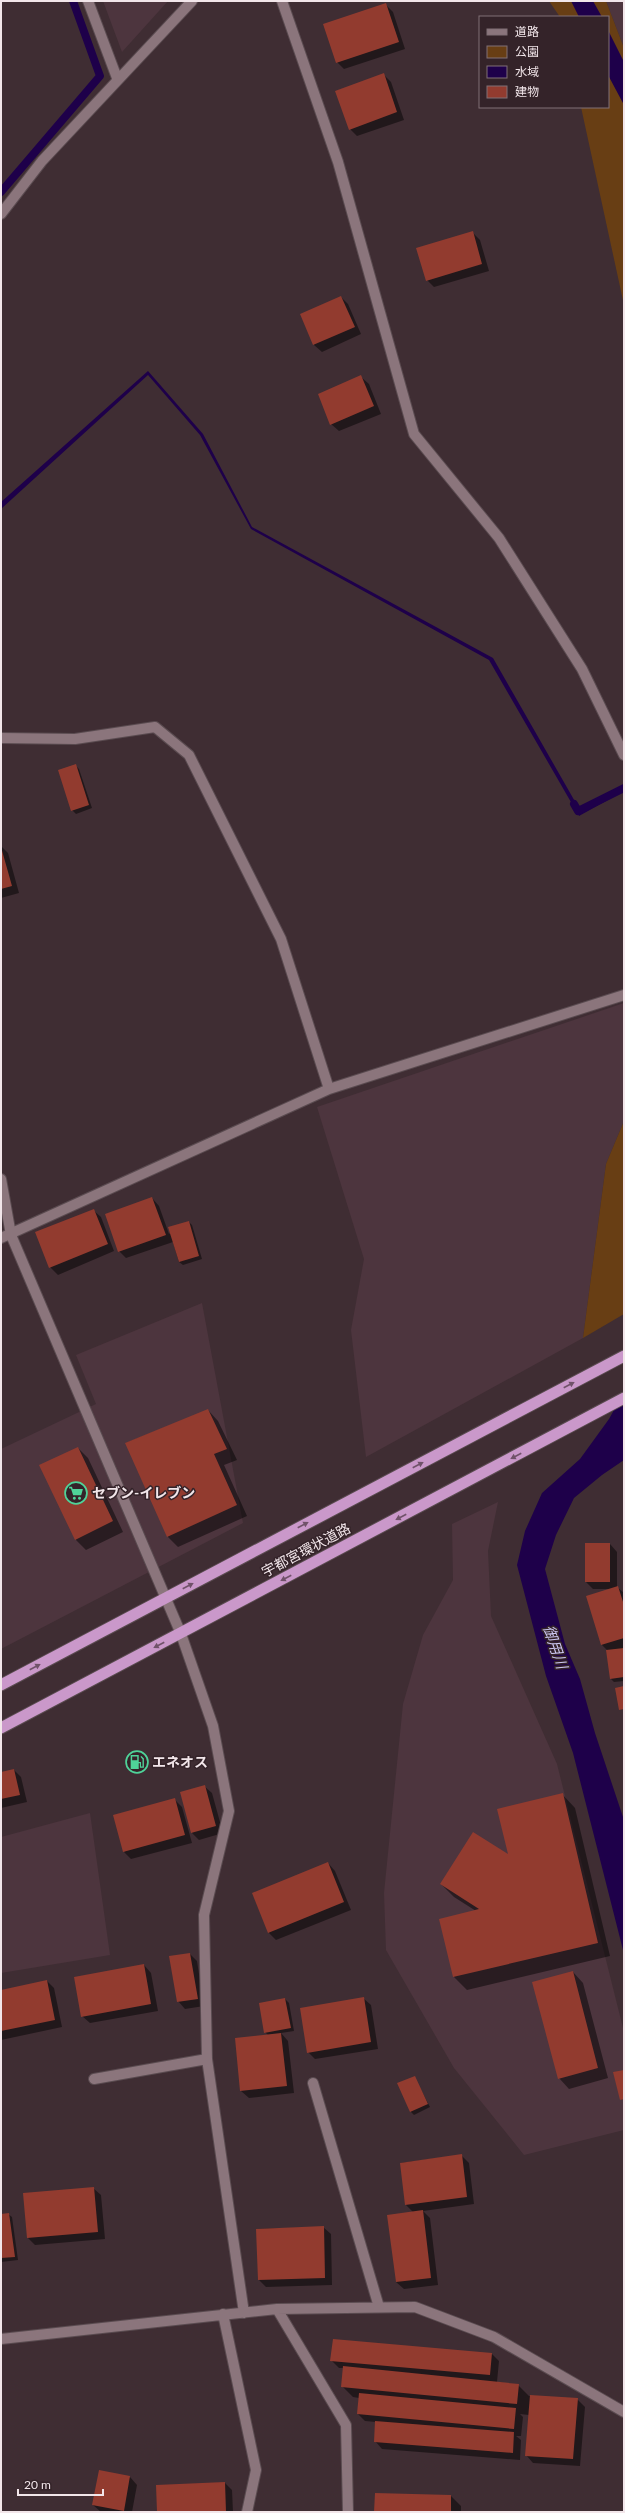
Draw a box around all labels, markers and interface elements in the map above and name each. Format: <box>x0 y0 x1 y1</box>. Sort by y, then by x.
legend <box>479 16 609 108</box>
text: 道路 <box>515 24 539 39</box>
text: 公園 <box>515 44 539 59</box>
text: 水域 <box>515 64 539 79</box>
text: 建物 <box>515 84 539 99</box>
one-way arrow <box>564 1382 575 1388</box>
one-way arrow <box>510 1452 522 1459</box>
one-way arrow <box>412 1462 423 1468</box>
supermarket icon: セブン-イレブン <box>63 1480 89 1506</box>
place label: セブン-イレブン <box>92 1484 195 1501</box>
one-way arrow <box>395 1513 407 1520</box>
street label: 宇都宮環状道路 <box>259 1519 353 1580</box>
one-way arrow <box>297 1522 308 1529</box>
one-way arrow <box>280 1574 292 1581</box>
one-way arrow <box>182 1583 193 1589</box>
water label: 御用川 <box>540 1622 572 1673</box>
one-way arrow <box>153 1642 165 1648</box>
one-way arrow <box>30 1663 41 1670</box>
fuel station icon: エネオス <box>124 1749 150 1775</box>
place label: エネオス <box>152 1753 208 1770</box>
scale bar <box>18 2471 103 2497</box>
text: 20 m <box>24 2477 51 2492</box>

